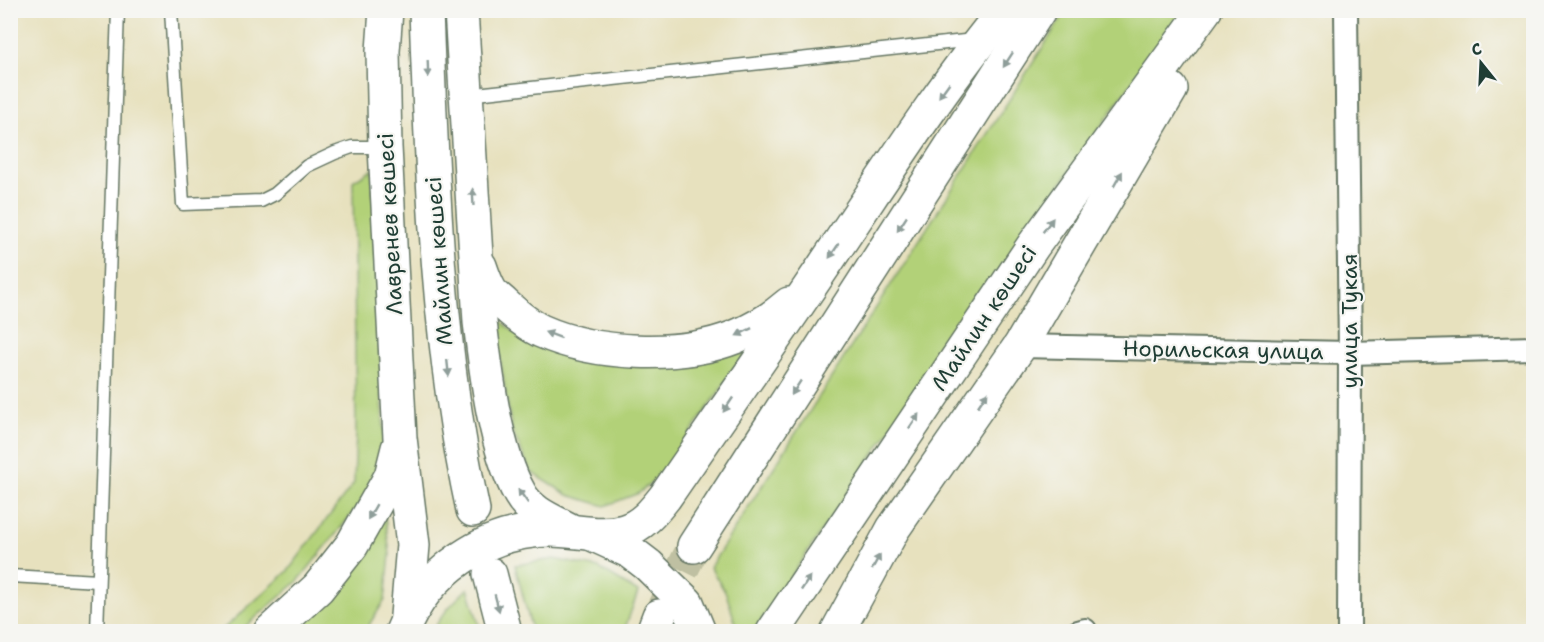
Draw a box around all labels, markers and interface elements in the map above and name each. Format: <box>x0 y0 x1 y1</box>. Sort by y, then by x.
north arrow <box>1451 33 1511 93</box>
text: С <box>1469 38 1485 61</box>
one-way arrow <box>1002 52 1013 68</box>
one-way arrow <box>423 59 433 78</box>
one-way arrow <box>938 82 950 98</box>
street label: Лавренев көшесі <box>371 132 409 316</box>
one-way arrow <box>1112 171 1123 187</box>
street label: Майлин көшесі <box>419 175 459 347</box>
one-way arrow <box>469 188 478 207</box>
one-way arrow <box>897 216 908 232</box>
one-way arrow <box>1041 218 1053 233</box>
street label: Майлин көшесі <box>925 240 1043 396</box>
one-way arrow <box>829 243 840 259</box>
street label: улица Тукая <box>1335 253 1364 389</box>
one-way arrow <box>736 328 753 337</box>
one-way arrow <box>544 330 562 340</box>
street label: Норильская улица <box>1122 334 1324 366</box>
one-way arrow <box>443 359 453 378</box>
one-way arrow <box>790 379 802 395</box>
one-way arrow <box>977 391 988 407</box>
one-way arrow <box>723 397 734 413</box>
one-way arrow <box>909 413 920 429</box>
one-way arrow <box>517 489 529 505</box>
one-way arrow <box>367 504 377 521</box>
one-way arrow <box>871 553 881 570</box>
one-way arrow <box>800 575 811 591</box>
one-way arrow <box>493 594 503 612</box>

